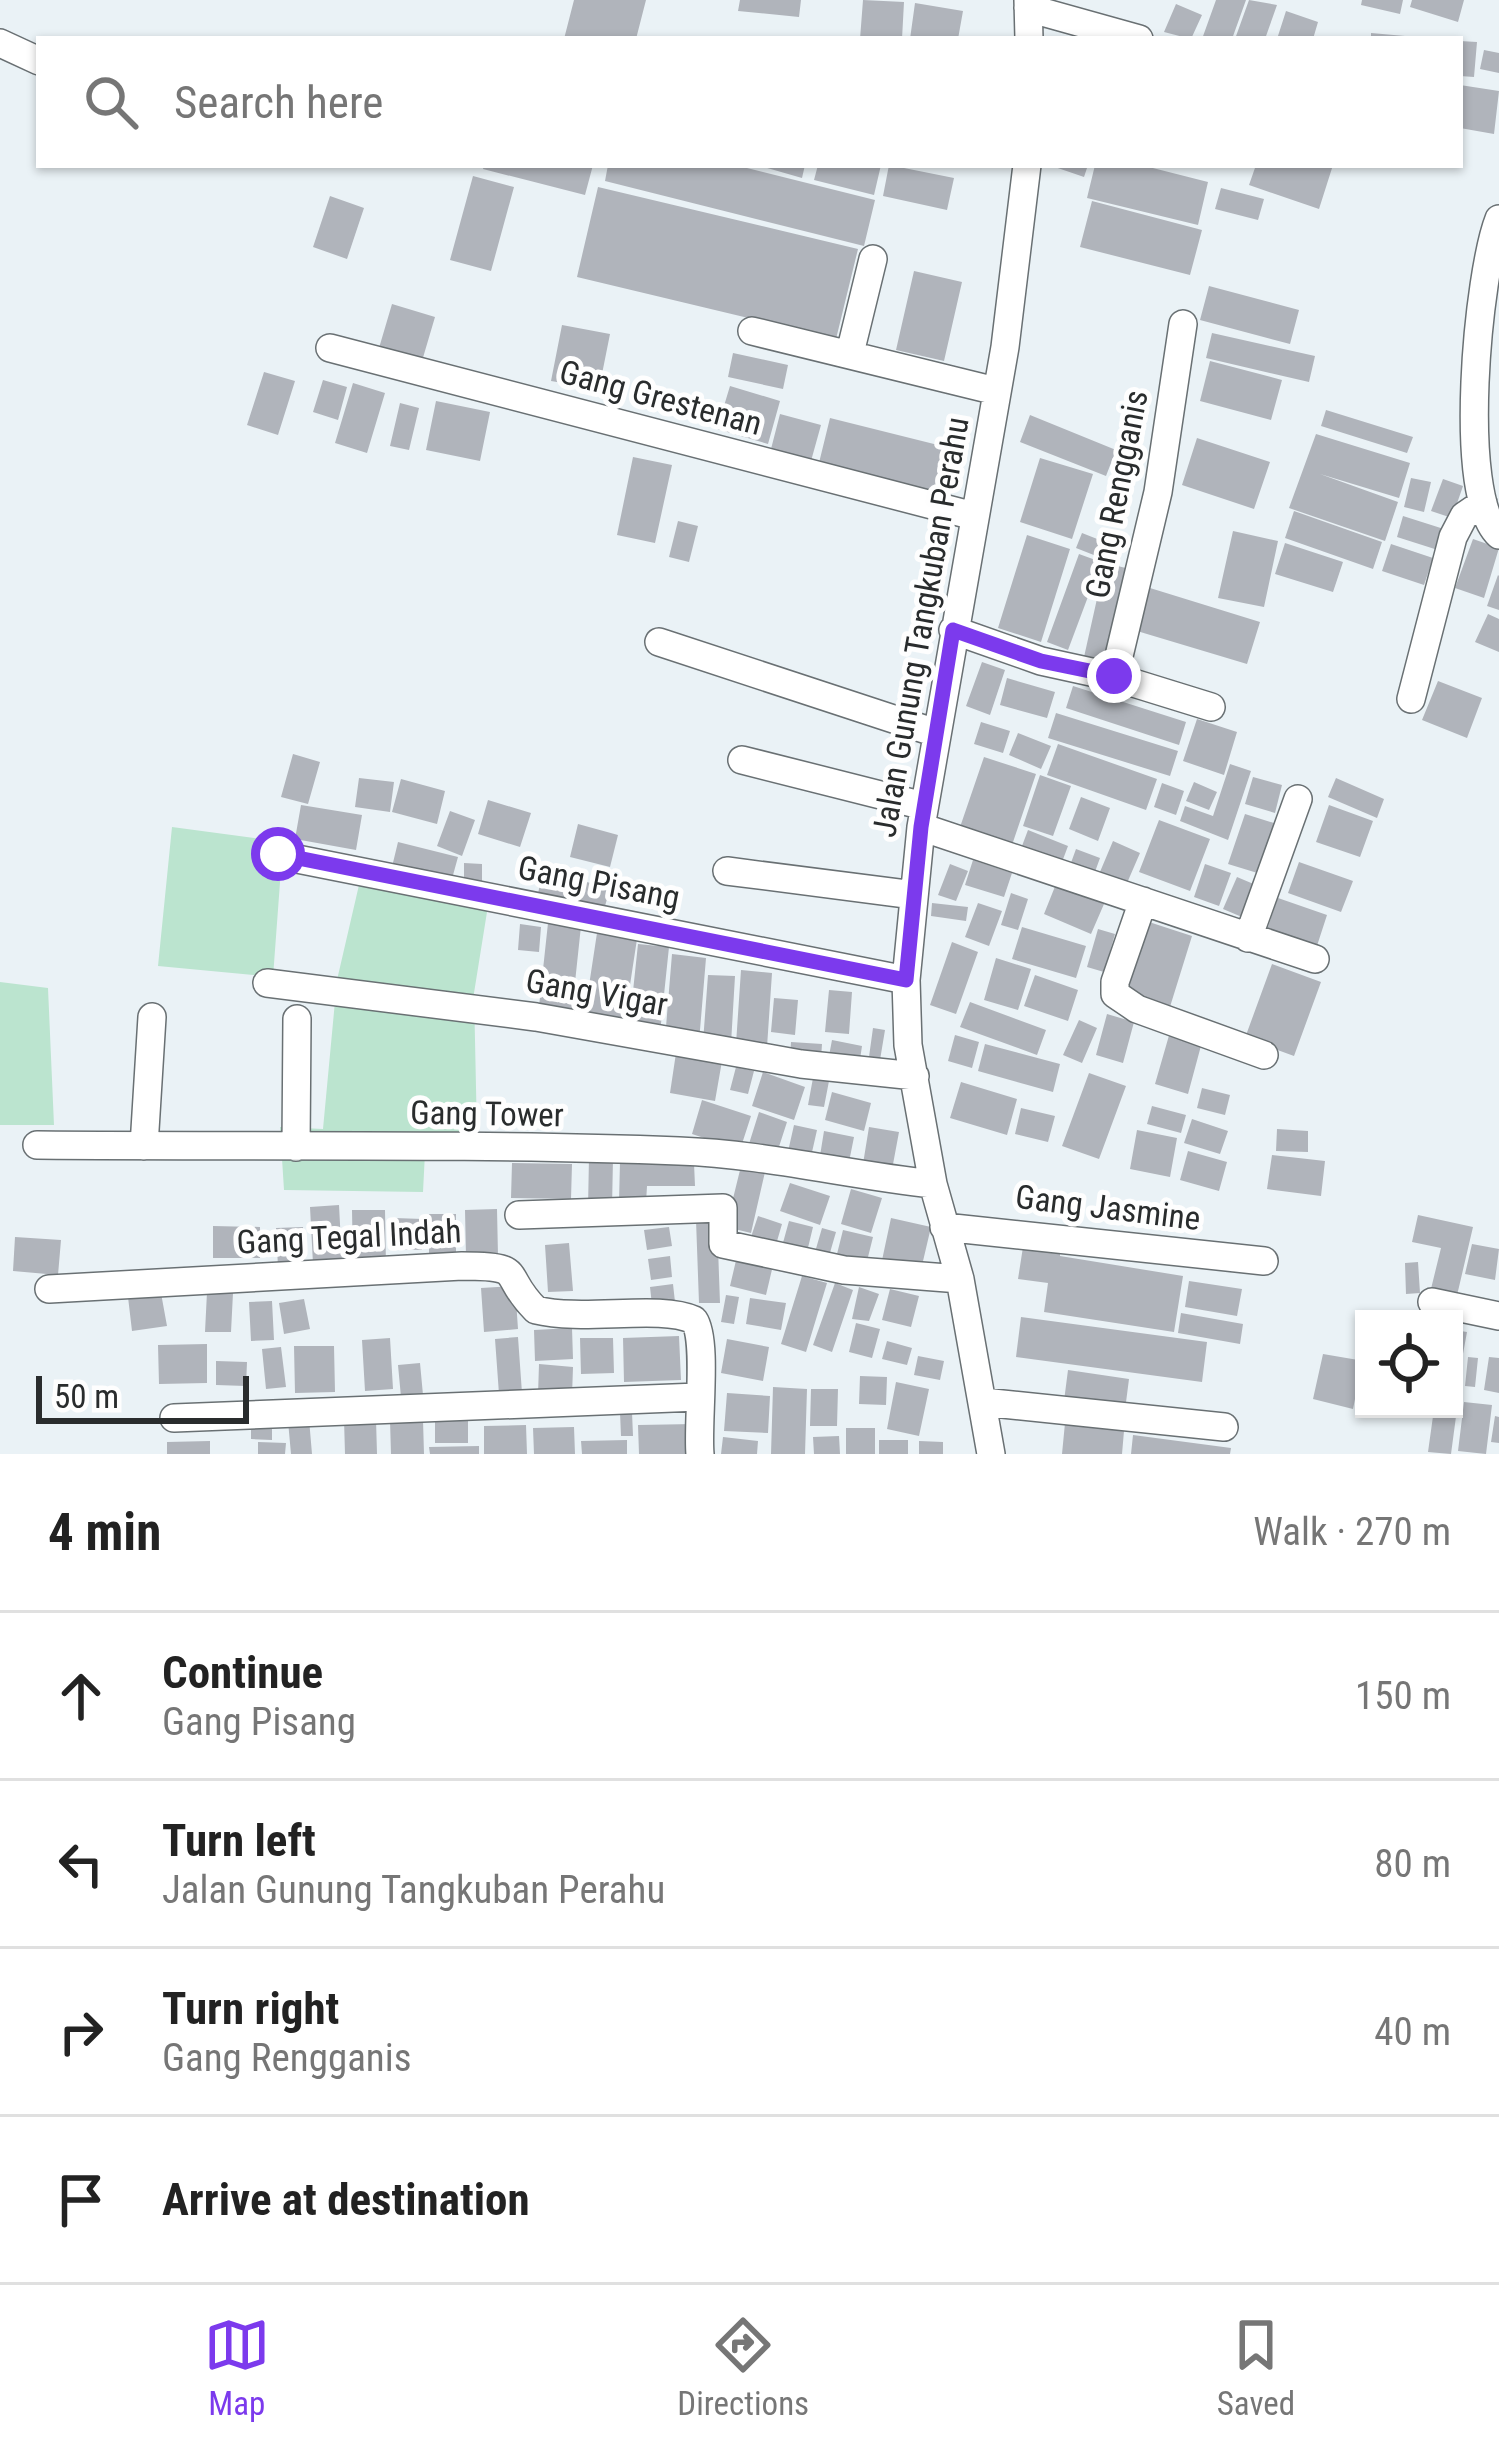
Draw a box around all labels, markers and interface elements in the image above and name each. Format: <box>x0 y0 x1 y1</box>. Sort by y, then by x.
search box <box>36 36 1463 168</box>
icon: search <box>78 69 144 135</box>
text: Search here <box>174 76 383 129</box>
street label: Gang Grestenan <box>555 352 766 443</box>
street label: Gang Rengganis <box>1077 387 1156 601</box>
street label: Jalan Gunung Tangkuban Perahu <box>864 414 977 840</box>
route end <box>1087 649 1141 703</box>
route start <box>251 827 305 881</box>
street label: Gang Pisang <box>515 848 683 917</box>
street label: Gang Vigar <box>523 961 671 1024</box>
street label: Gang Tower <box>410 1093 564 1134</box>
street label: Gang Jasmine <box>1013 1177 1203 1238</box>
street label: Gang Tegal Indah <box>236 1211 462 1262</box>
map controls <box>1355 1310 1463 1418</box>
button: locate <box>1355 1310 1463 1418</box>
scale bar <box>36 1370 249 1423</box>
text: 50 m <box>54 1377 119 1416</box>
text: 4 min <box>48 1503 161 1562</box>
text: Walk · 270 m <box>1253 1509 1451 1555</box>
text: Continue <box>162 1646 323 1699</box>
icon: ahead <box>48 1663 114 1729</box>
text: 150 m <box>1355 1673 1451 1719</box>
text: Gang Pisang <box>162 1699 356 1745</box>
text: Turn left <box>162 1814 316 1867</box>
icon: left <box>48 1831 114 1897</box>
text: 80 m <box>1374 1841 1451 1887</box>
text: Jalan Gunung Tangkuban Perahu <box>162 1867 665 1913</box>
text: Turn right <box>162 1982 339 2035</box>
icon: right <box>48 1999 114 2065</box>
text: 40 m <box>1374 2009 1451 2055</box>
text: Gang Rengganis <box>162 2035 411 2081</box>
icon: arrive <box>48 2167 114 2233</box>
text: Arrive at destination <box>162 2173 530 2226</box>
tab: Map <box>204 2312 270 2423</box>
tab: Directions <box>677 2312 809 2423</box>
tab: Saved <box>1217 2312 1295 2423</box>

